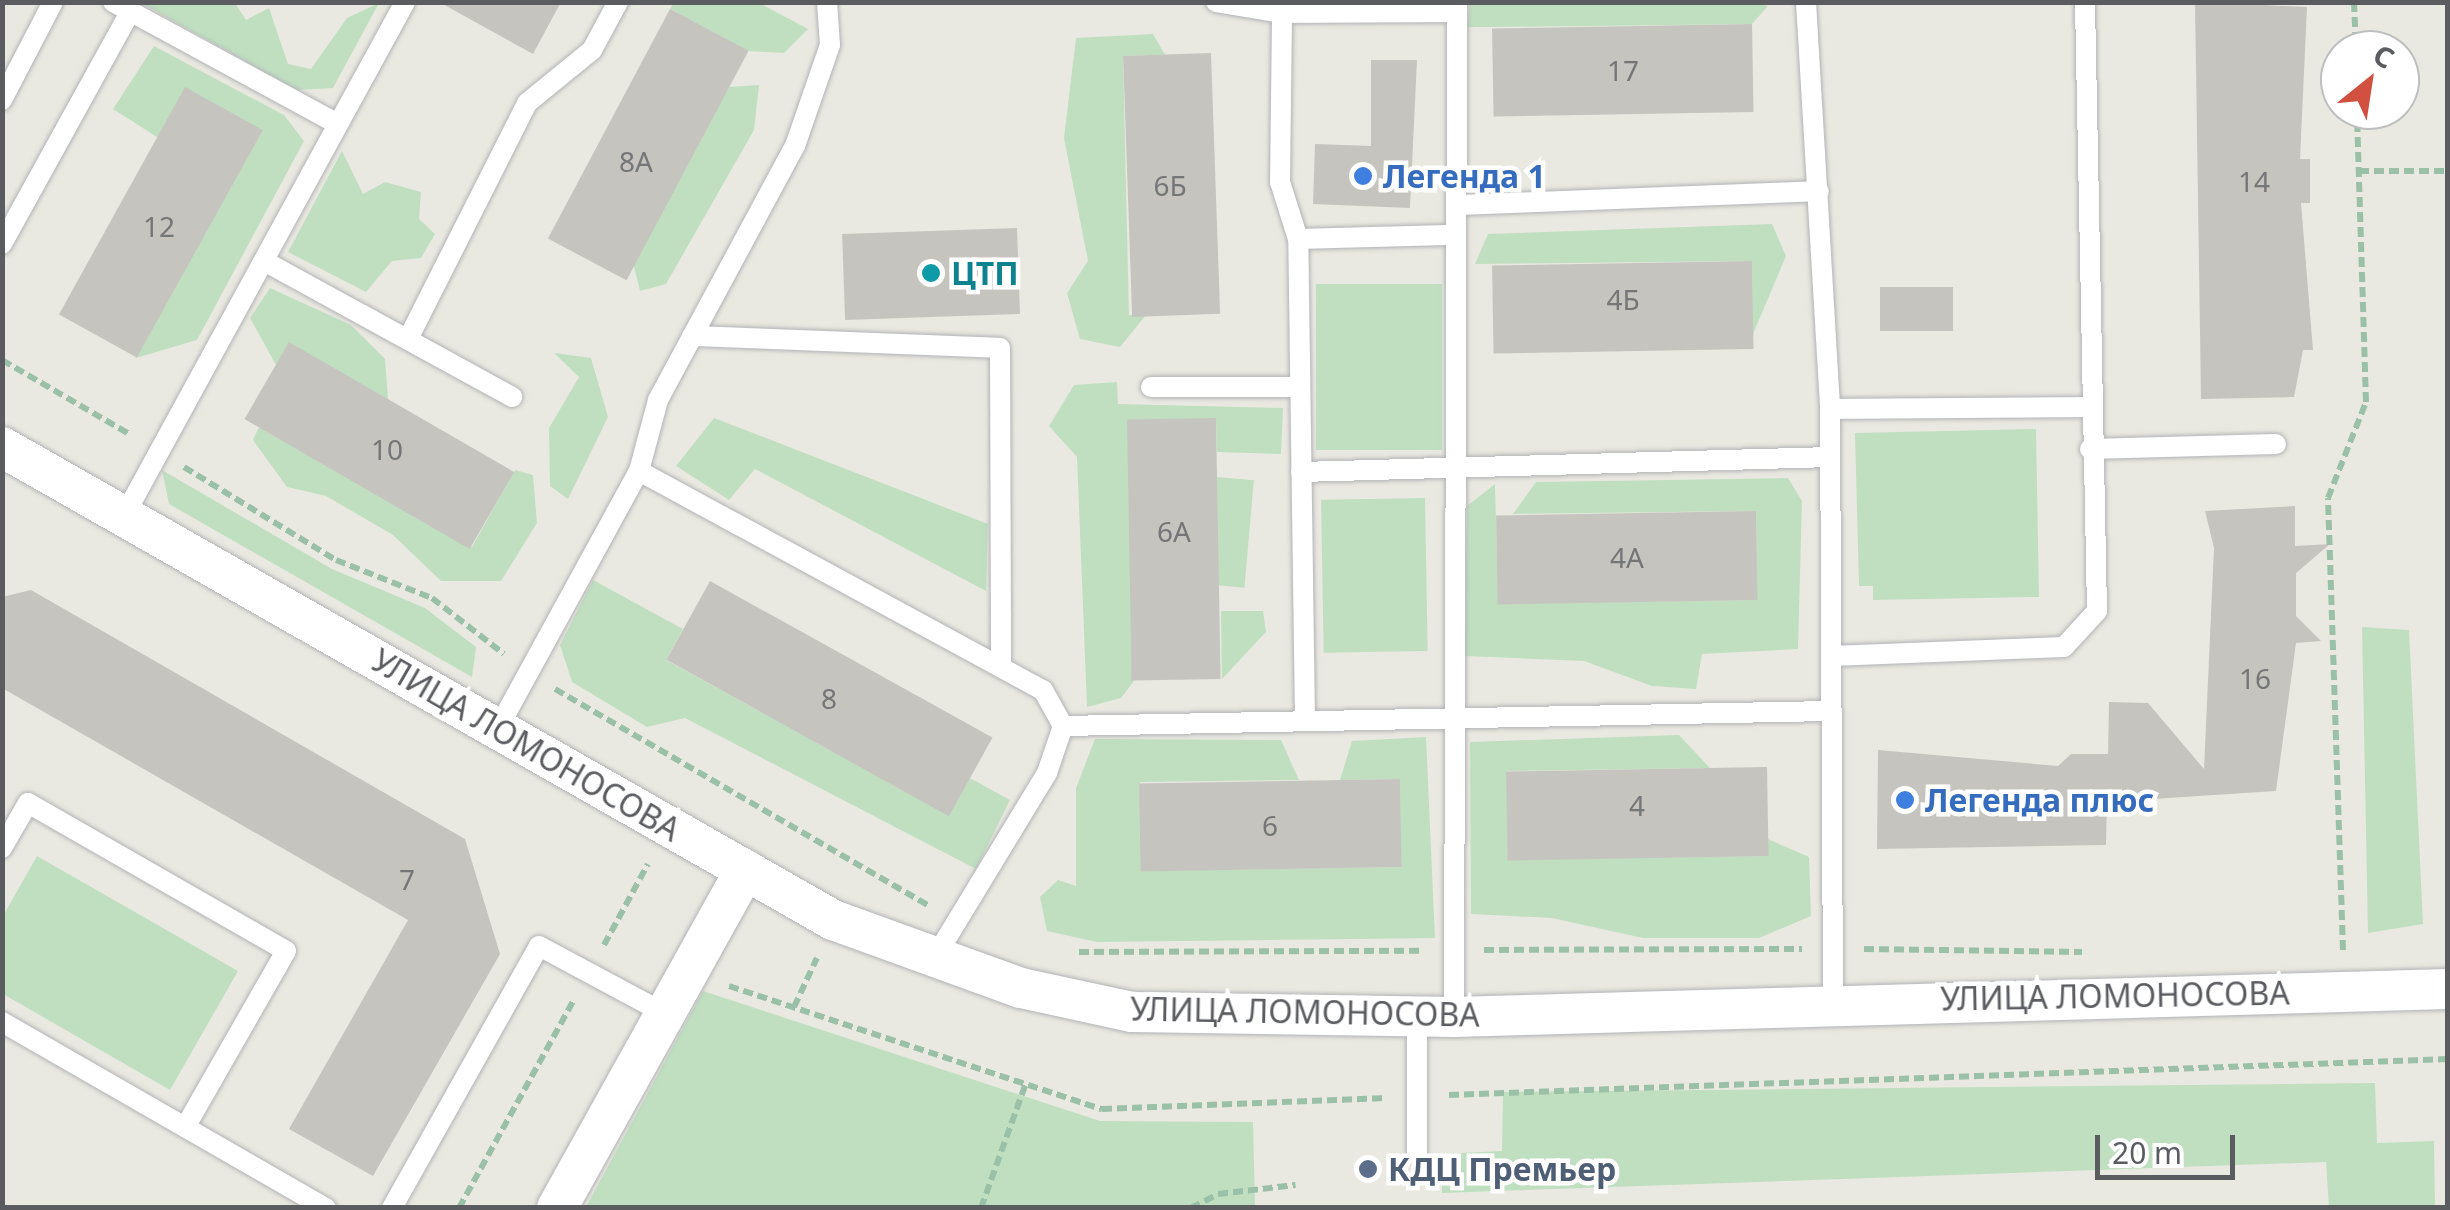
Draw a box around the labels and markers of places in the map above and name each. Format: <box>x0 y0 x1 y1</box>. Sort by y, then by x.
place label: Легенда 1 <box>1383 157 1546 195</box>
marker: Легенда 1 <box>1352 165 1374 187</box>
place label: ЦТП <box>951 254 1019 292</box>
marker: ЦТП <box>920 262 942 284</box>
place label: Легенда плюс <box>1925 781 2154 819</box>
marker: Легенда плюс <box>1894 789 1916 811</box>
place label: КДЦ Премьер <box>1388 1150 1616 1188</box>
marker: КДЦ Премьер <box>1357 1158 1379 1180</box>

